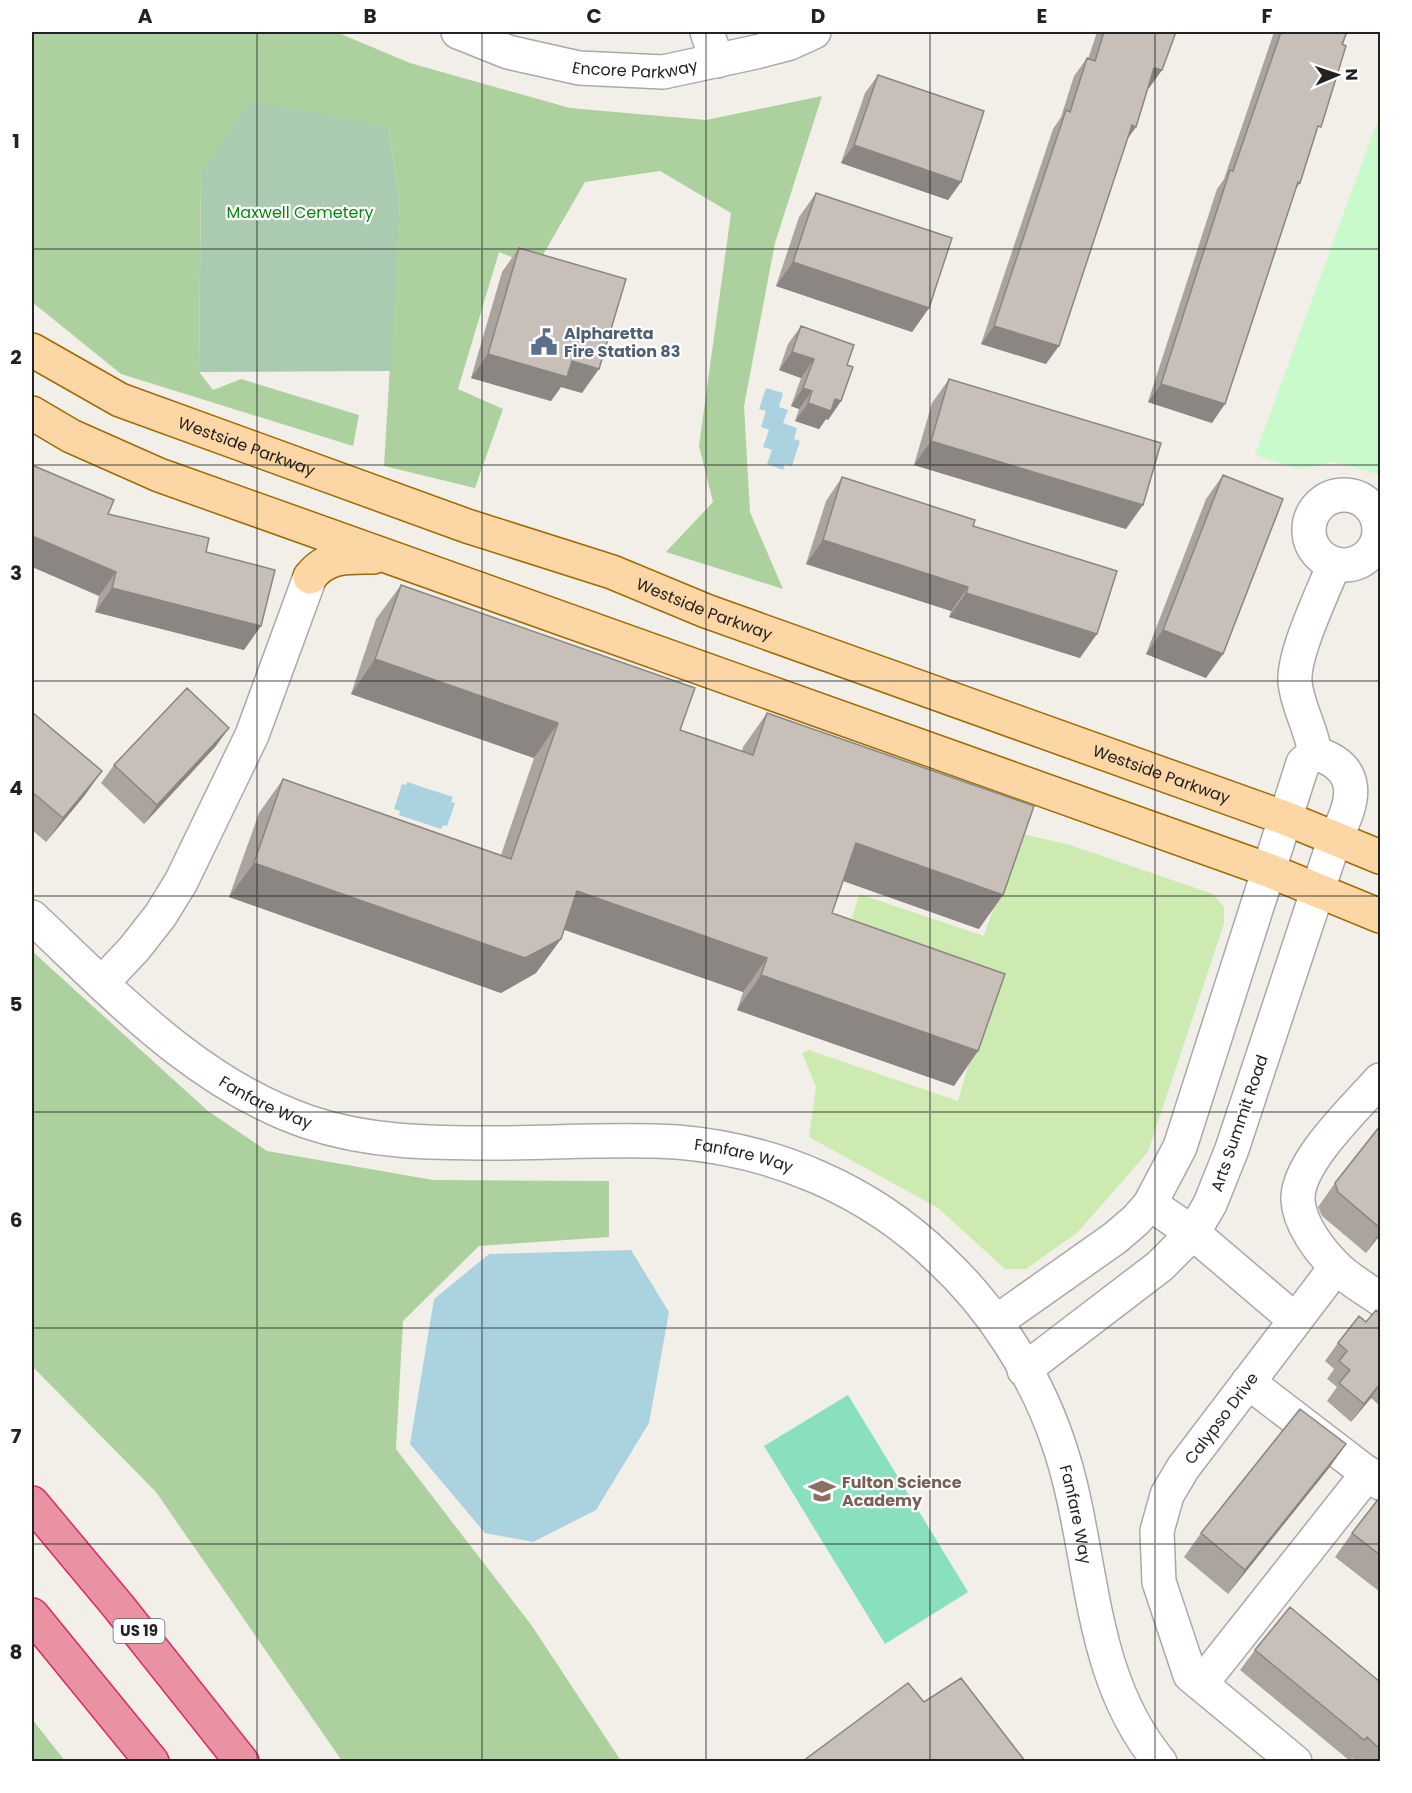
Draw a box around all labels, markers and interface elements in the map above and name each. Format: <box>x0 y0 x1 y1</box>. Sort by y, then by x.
text: A <box>138 2 153 30</box>
text: B <box>363 2 377 30</box>
text: C <box>586 2 602 30</box>
text: D <box>811 2 825 30</box>
text: E <box>1037 2 1047 30</box>
text: F <box>1262 2 1273 30</box>
north arrow <box>1307 45 1367 105</box>
street label: Encore Parkway <box>570 54 700 84</box>
text: N <box>1340 68 1363 81</box>
text: 1 <box>12 127 20 155</box>
park label: Maxwell Cemetery <box>227 201 373 224</box>
place label: Alpharetta Fire Station 83 <box>564 322 680 363</box>
public building icon: Alpharetta Fire Station 83 <box>529 327 559 357</box>
text: 2 <box>10 343 22 371</box>
street label: Westside Parkway <box>175 411 318 482</box>
text: 3 <box>10 559 22 587</box>
street label: Westside Parkway <box>633 572 776 646</box>
street label: Westside Parkway <box>1089 739 1233 809</box>
text: 4 <box>9 774 23 802</box>
text: 5 <box>10 990 23 1018</box>
street label: Arts Summit Road <box>1205 1052 1274 1195</box>
street label: Fanfare Way <box>215 1070 315 1135</box>
street label: Fanfare Way <box>693 1133 796 1178</box>
text: 6 <box>10 1206 22 1234</box>
street label: Calypso Drive <box>1179 1368 1264 1469</box>
text: 7 <box>11 1422 22 1450</box>
street label: Fanfare Way <box>1054 1462 1097 1566</box>
place label: Fulton Science Academy <box>842 1471 962 1512</box>
school or university icon: Fulton Science Academy <box>807 1476 837 1506</box>
road number: US 19 <box>114 1619 164 1643</box>
text: 8 <box>10 1638 22 1666</box>

